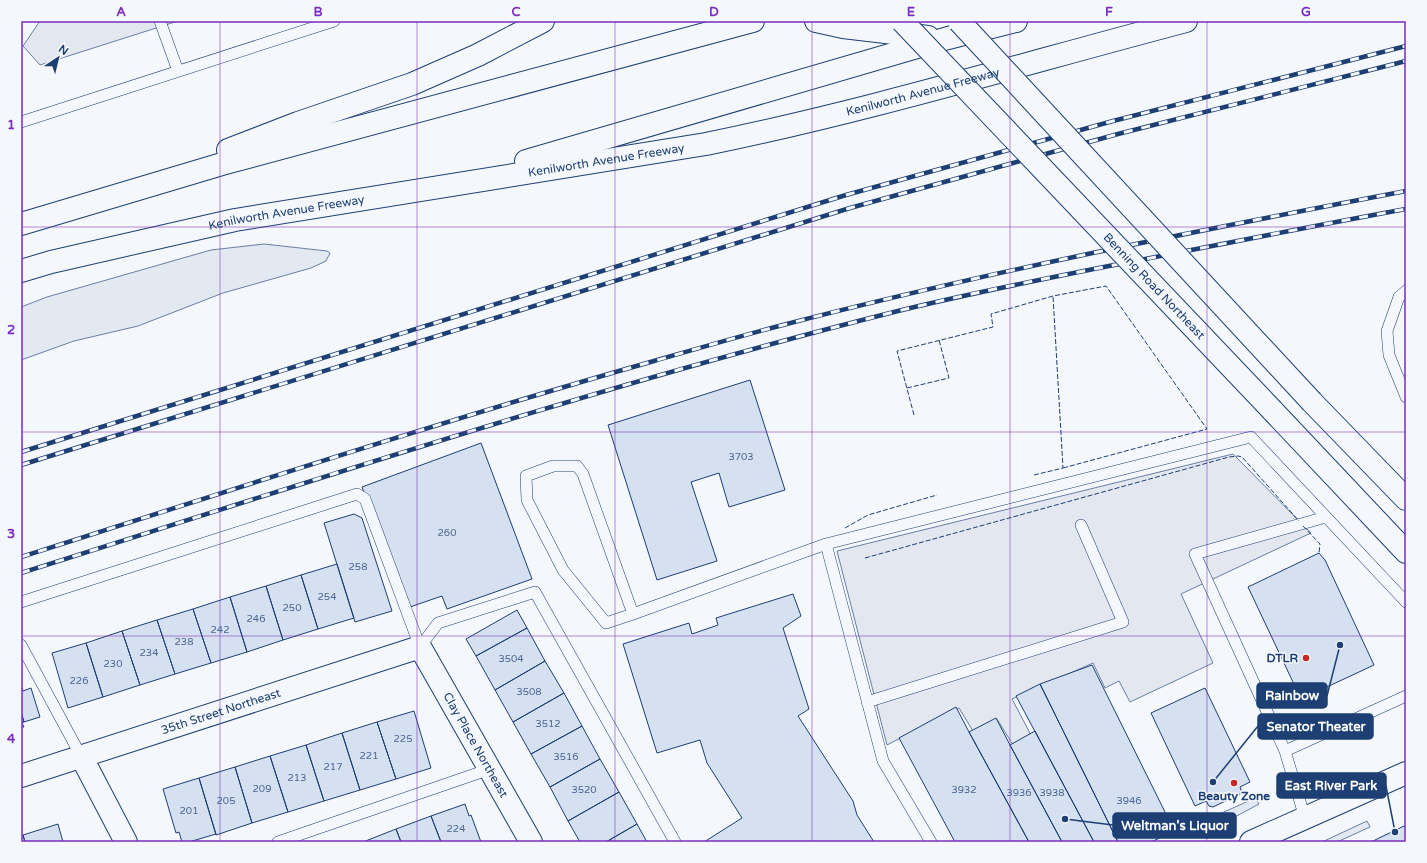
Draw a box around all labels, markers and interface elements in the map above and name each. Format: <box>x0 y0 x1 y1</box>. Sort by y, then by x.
text: A <box>116 4 126 20</box>
text: B <box>313 4 323 20</box>
text: C <box>511 4 521 20</box>
text: D <box>709 4 719 20</box>
text: E <box>907 4 915 20</box>
text: F <box>1105 4 1113 20</box>
text: G <box>1301 4 1311 20</box>
north arrow <box>38 38 78 78</box>
text: N <box>56 42 71 58</box>
street label: Kenilworth Avenue Freeway <box>844 65 1001 119</box>
text: 1 <box>7 117 15 133</box>
street label: Kenilworth Avenue Freeway <box>527 141 686 180</box>
street label: Kenilworth Avenue Freeway <box>207 192 366 233</box>
street label: Benning Road Northeast <box>1101 230 1208 342</box>
text: 2 <box>7 322 15 338</box>
house number: 3703 <box>728 451 754 463</box>
text: 3 <box>7 526 15 542</box>
house number: 260 <box>438 527 456 539</box>
house number: 258 <box>349 561 367 573</box>
house number: 254 <box>318 591 336 603</box>
house number: 250 <box>283 602 301 614</box>
house number: 246 <box>247 613 265 625</box>
house number: 242 <box>211 624 229 636</box>
house number: 238 <box>175 636 193 648</box>
house number: 234 <box>140 647 158 659</box>
place label: DTLR <box>1267 651 1298 665</box>
house number: 3504 <box>498 653 524 665</box>
marker: DTLR <box>1301 653 1311 663</box>
house number: 230 <box>104 658 122 670</box>
house number: 226 <box>70 675 88 687</box>
callout: Rainbow <box>1257 683 1327 708</box>
street label: 35th Street Northeast <box>159 685 283 737</box>
house number: 3508 <box>516 686 542 698</box>
text: Rainbow <box>1265 688 1320 704</box>
street label: Clay Place Northeast <box>440 690 511 800</box>
callout: Senator Theater <box>1258 714 1373 739</box>
house number: 3512 <box>535 718 561 730</box>
text: Senator Theater <box>1266 719 1367 735</box>
text: 4 <box>7 731 16 747</box>
house number: 225 <box>394 733 412 745</box>
house number: 221 <box>360 750 378 762</box>
house number: 3516 <box>553 751 579 763</box>
house number: 217 <box>324 761 342 773</box>
house number: 213 <box>288 772 306 784</box>
callout: East River Park <box>1277 773 1386 798</box>
marker: Beauty Zone <box>1229 778 1239 788</box>
text: East River Park <box>1285 778 1377 794</box>
house number: 209 <box>253 783 271 795</box>
house number: 3520 <box>571 784 597 796</box>
house number: 3932 <box>951 784 977 796</box>
house number: 3936 <box>1006 787 1032 799</box>
house number: 3938 <box>1039 787 1065 799</box>
place label: Beauty Zone <box>1198 789 1270 804</box>
house number: 205 <box>217 795 235 807</box>
house number: 3946 <box>1116 795 1142 807</box>
house number: 201 <box>180 805 198 817</box>
callout: Weltman's Liquor <box>1113 813 1236 838</box>
text: Weltman's Liquor <box>1121 818 1230 834</box>
house number: 224 <box>447 823 465 835</box>

